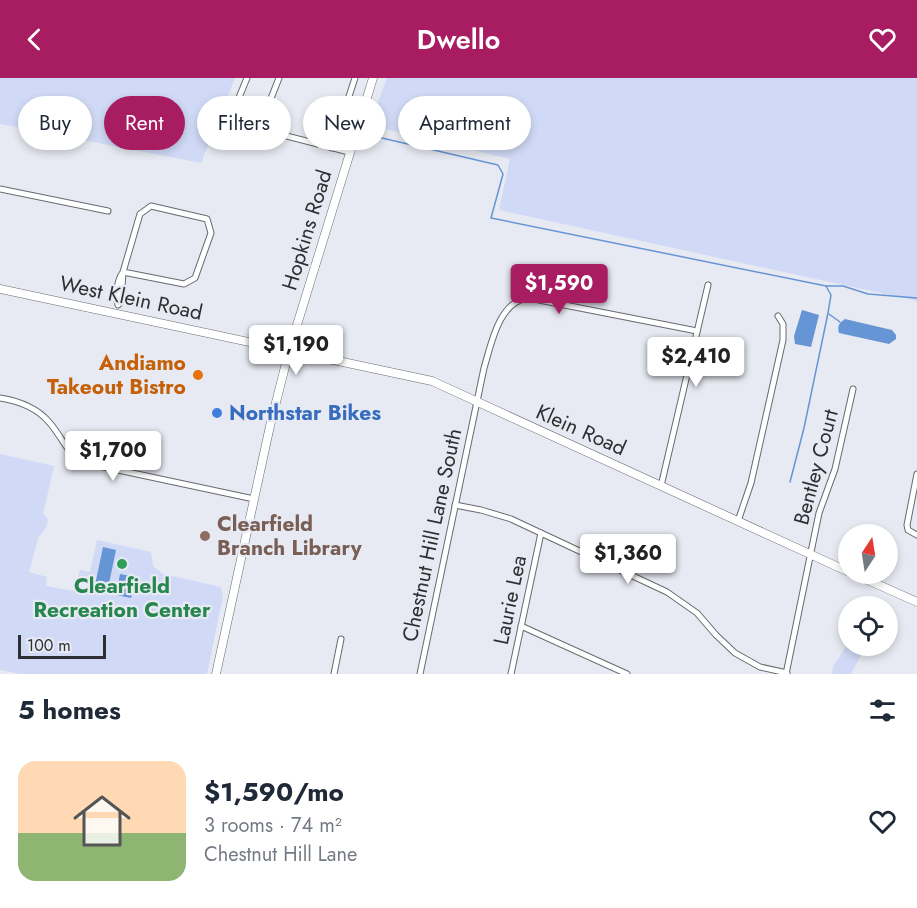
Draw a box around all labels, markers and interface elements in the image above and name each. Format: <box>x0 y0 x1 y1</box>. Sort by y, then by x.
text: Dwello <box>417 20 500 59</box>
icon: back <box>18 23 51 56</box>
icon: heart <box>866 23 899 56</box>
chip: Buy <box>18 96 92 150</box>
chip: Rent <box>104 96 185 150</box>
chip: Filters <box>197 96 291 150</box>
chip: New <box>303 96 386 150</box>
chip: Apartment <box>398 96 531 150</box>
street label: Hopkins Road <box>274 166 340 294</box>
pin: $1,590 <box>510 264 608 315</box>
street label: West Klein Road <box>57 268 205 328</box>
text: $1,590 <box>525 269 593 298</box>
pin: $1,190 <box>247 325 345 376</box>
text: $1,190 <box>263 330 329 359</box>
pin: $2,410 <box>647 337 745 388</box>
text: $2,410 <box>661 342 731 371</box>
place label: Andiamo Takeout Bistro <box>47 348 186 402</box>
marker: Andiamo Takeout Bistro <box>191 368 205 382</box>
street label: Klein Road <box>531 397 631 463</box>
place label: Northstar Bikes <box>229 398 381 428</box>
marker: Northstar Bikes <box>210 406 224 420</box>
street label: Bentley Court <box>786 406 846 528</box>
street label: Chestnut Hill Lane South <box>395 426 469 644</box>
pin: $1,700 <box>64 431 162 482</box>
text: $1,700 <box>79 436 147 465</box>
place label: Clearfield Branch Library <box>217 509 363 563</box>
north arrow <box>838 524 898 584</box>
map controls <box>838 524 898 656</box>
marker: Clearfield Branch Library <box>198 529 212 543</box>
pin: $1,360 <box>579 534 677 585</box>
text: $1,360 <box>594 539 662 568</box>
street label: Laurie Lea <box>486 553 534 647</box>
marker: Clearfield Recreation Center <box>115 557 129 571</box>
place label: Clearfield Recreation Center <box>33 571 211 625</box>
button: locate <box>838 596 898 656</box>
scale bar <box>18 632 106 660</box>
text: 100 m <box>27 634 71 657</box>
text: 5 homes <box>18 691 121 729</box>
icon: filters <box>866 694 899 727</box>
text: $1,590/mo <box>204 773 344 811</box>
icon: home <box>66 785 138 857</box>
icon: heart <box>866 805 899 838</box>
text: 3 rooms · 74 m² <box>204 811 342 840</box>
text: Chestnut Hill Lane <box>204 840 357 869</box>

